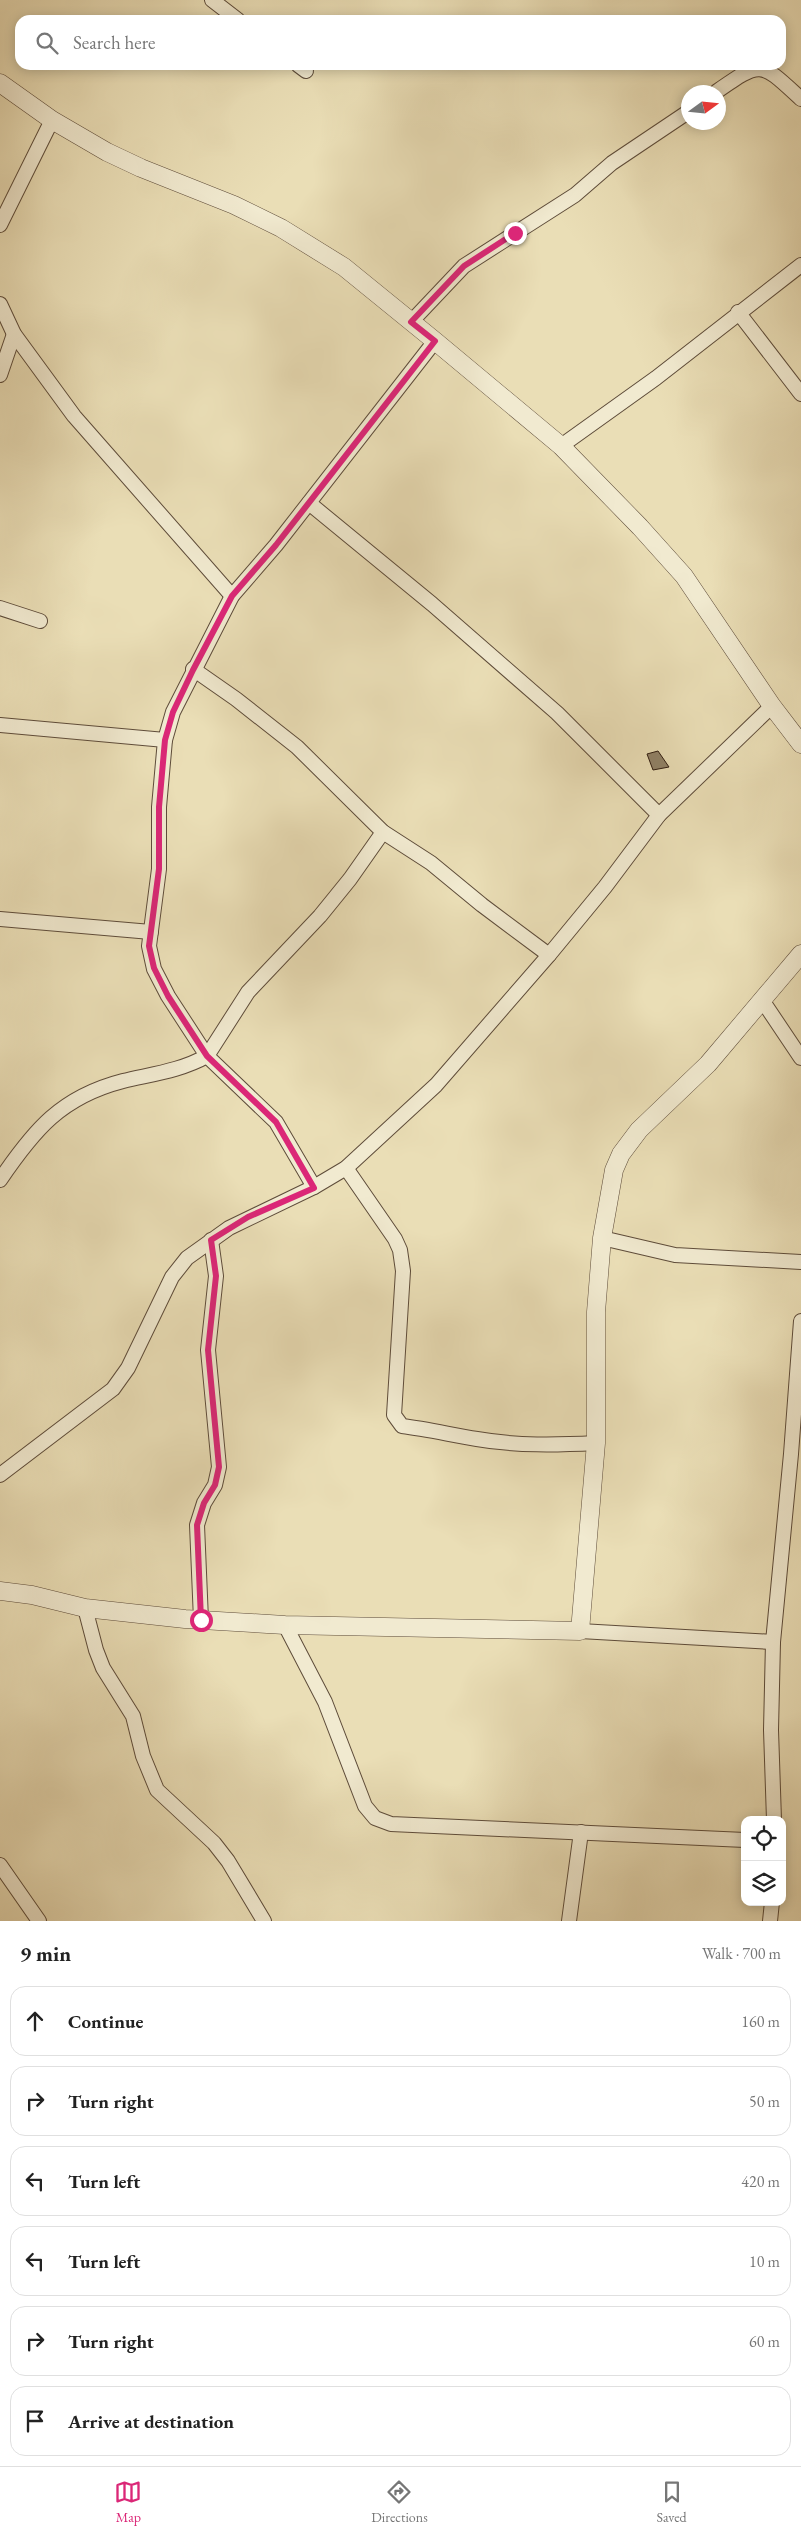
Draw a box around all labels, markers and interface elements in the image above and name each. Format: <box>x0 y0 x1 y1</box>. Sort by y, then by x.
search box <box>15 15 786 70</box>
icon: search <box>33 29 61 57</box>
text: Search here <box>73 30 155 55</box>
north arrow <box>681 85 726 130</box>
route end <box>504 222 527 245</box>
route start <box>190 1609 213 1632</box>
map controls <box>741 1816 786 1906</box>
button: locate <box>741 1816 786 1861</box>
button: layers <box>741 1861 786 1906</box>
text: 9 min <box>20 1940 71 1967</box>
text: Walk · 700 m <box>702 1943 781 1964</box>
icon: ahead <box>21 2007 49 2035</box>
text: Continue <box>68 2009 143 2034</box>
text: 160 m <box>741 2011 780 2032</box>
icon: right <box>21 2087 49 2115</box>
text: Turn right <box>68 2089 154 2114</box>
text: 50 m <box>749 2091 780 2112</box>
icon: left <box>21 2167 49 2195</box>
text: Turn left <box>68 2169 140 2194</box>
text: 420 m <box>741 2171 780 2192</box>
icon: left <box>21 2247 49 2275</box>
text: Turn left <box>68 2249 140 2274</box>
text: 10 m <box>749 2251 780 2272</box>
icon: right <box>21 2327 49 2355</box>
text: Turn right <box>68 2329 154 2354</box>
text: 60 m <box>749 2331 780 2352</box>
icon: arrive <box>21 2407 49 2435</box>
text: Arrive at destination <box>68 2409 234 2434</box>
tab: Map <box>114 2478 142 2526</box>
tab: Directions <box>371 2478 428 2526</box>
tab: Saved <box>657 2478 687 2526</box>

